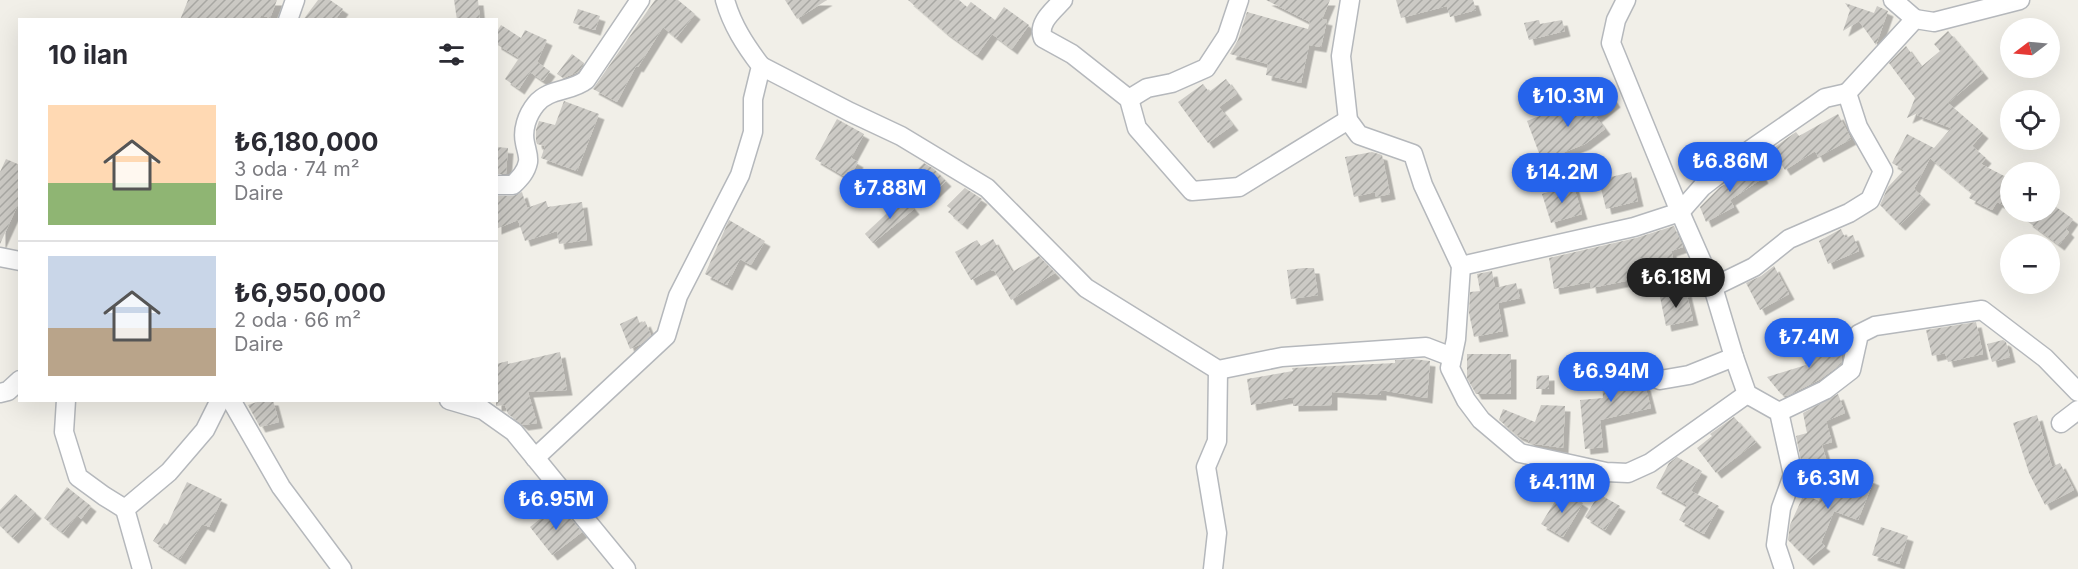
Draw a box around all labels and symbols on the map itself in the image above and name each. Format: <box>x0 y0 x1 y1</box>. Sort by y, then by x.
north arrow <box>2000 18 2060 78</box>
pin: ₺10.3M <box>1519 77 1617 128</box>
pin: ₺6.86M <box>1681 142 1779 193</box>
pin: ₺14.2M <box>1513 153 1611 204</box>
pin: ₺7.88M <box>841 169 939 220</box>
pin: ₺6.18M <box>1627 258 1725 309</box>
pin: ₺7.4M <box>1767 318 1851 369</box>
pin: ₺6.94M <box>1562 352 1660 403</box>
pin: ₺6.3M <box>1786 459 1870 510</box>
pin: ₺4.11M <box>1513 463 1611 514</box>
pin: ₺6.95M <box>507 480 605 531</box>

